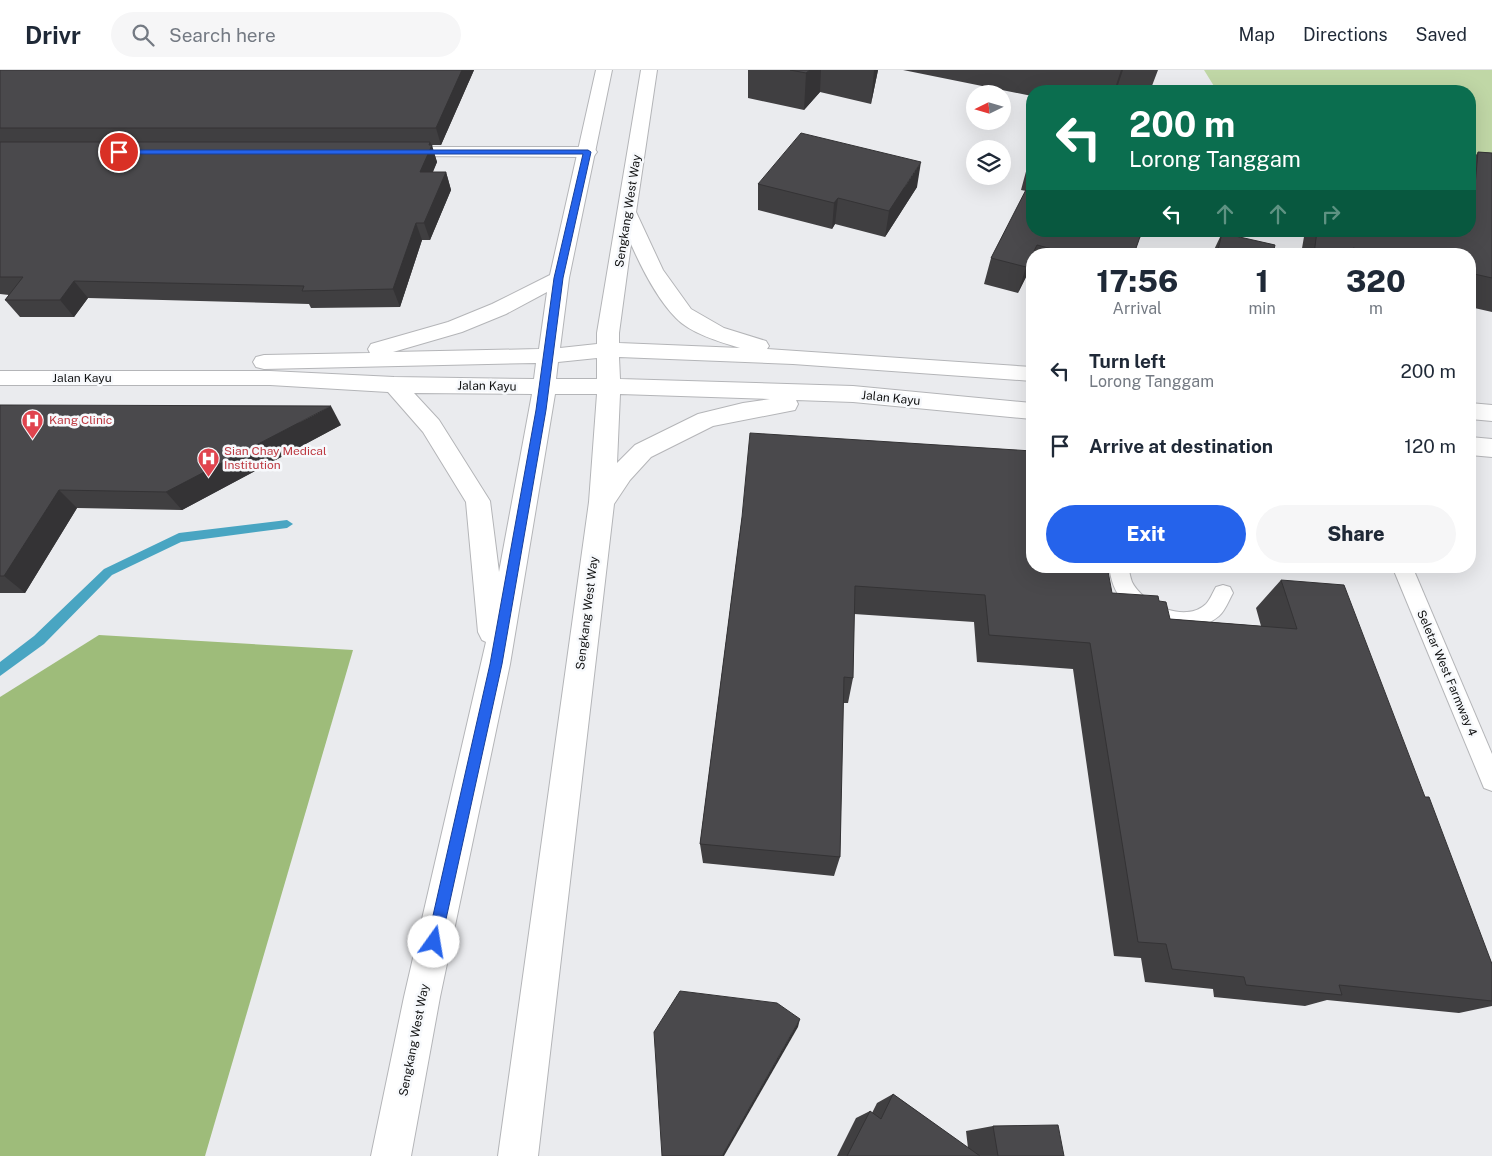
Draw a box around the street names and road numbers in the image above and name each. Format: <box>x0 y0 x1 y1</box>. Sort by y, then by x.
street label: Sengkang West Way <box>612 153 644 268</box>
street label: Jalan Kayu <box>52 371 112 385</box>
street label: Jalan Kayu <box>457 378 517 394</box>
street label: Jalan Kayu <box>861 388 921 408</box>
street label: Sengkang West Way <box>573 555 601 671</box>
street label: Seletar West Farmway 4 <box>1414 608 1480 739</box>
street label: Sengkang West Way <box>396 982 432 1097</box>

